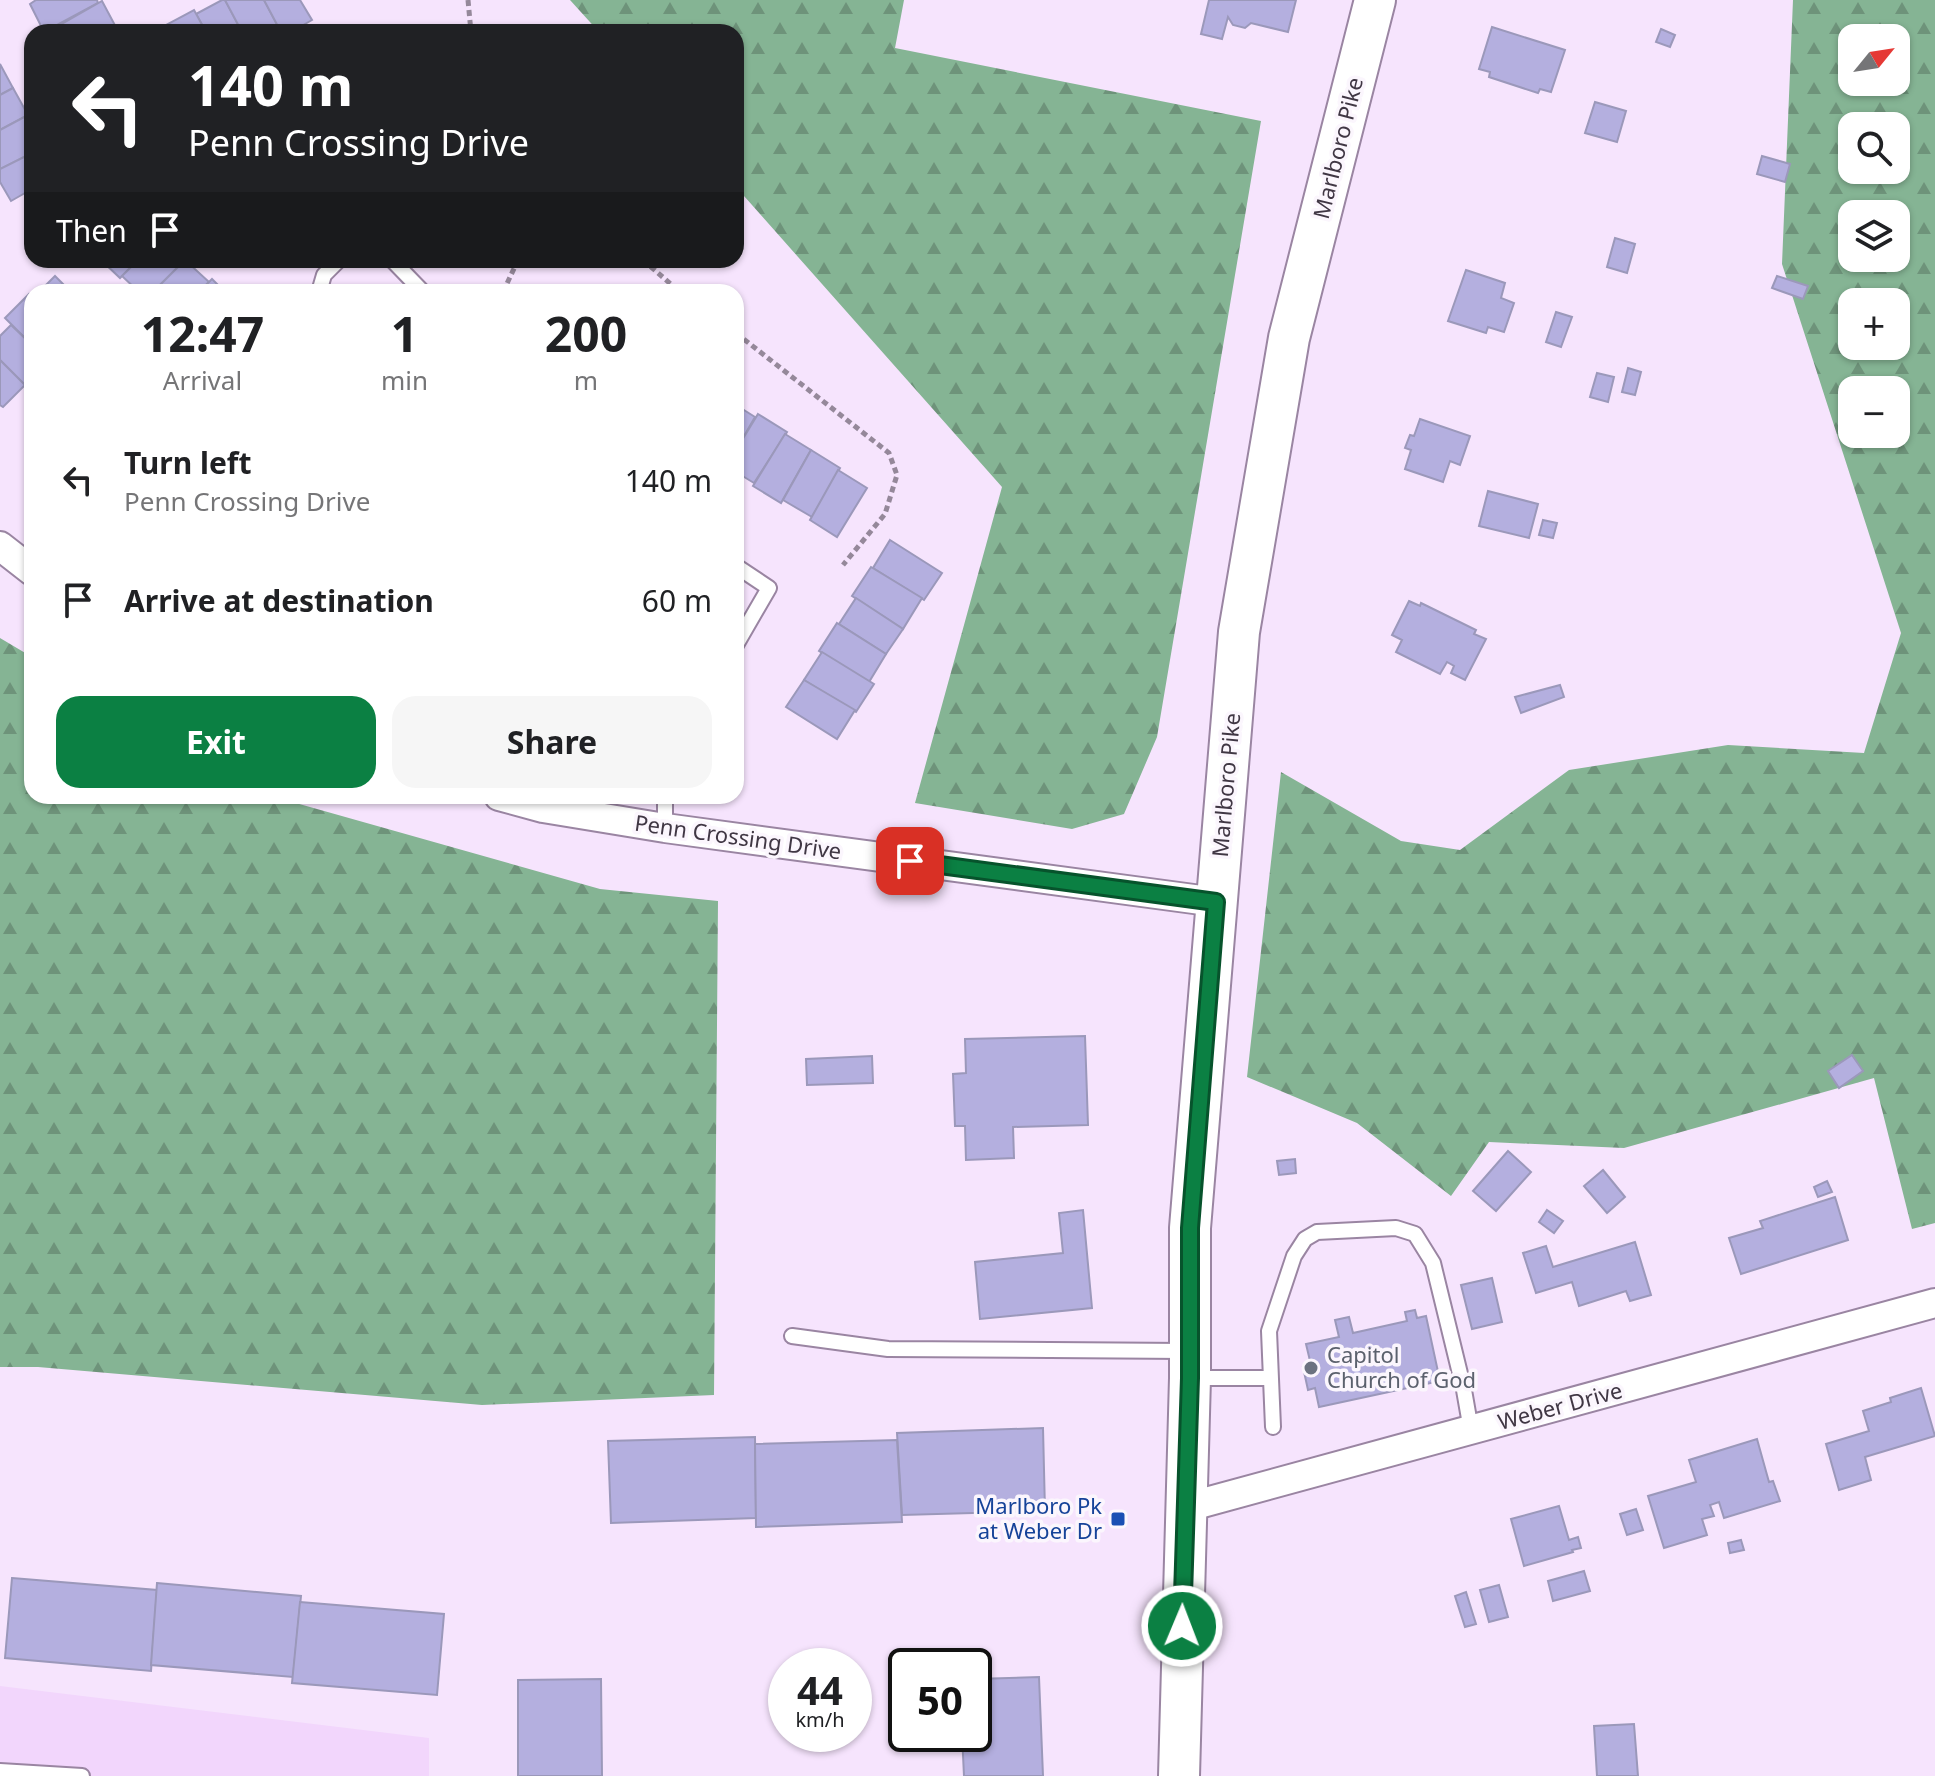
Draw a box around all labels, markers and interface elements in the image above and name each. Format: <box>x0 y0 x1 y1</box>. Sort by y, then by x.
north arrow <box>1838 24 1910 96</box>
map controls <box>1838 24 1910 448</box>
text: 140 m <box>188 46 353 122</box>
icon: left <box>56 56 160 160</box>
street label: Marlboro Pike <box>1305 74 1369 222</box>
button: search <box>1838 112 1910 184</box>
text: Penn Crossing Drive <box>188 118 529 167</box>
button: layers <box>1838 200 1910 272</box>
icon: arrive <box>143 208 187 252</box>
text: Then <box>56 210 127 251</box>
button: + <box>1838 288 1910 360</box>
text: 12:47 <box>141 301 264 366</box>
text: 1 <box>391 301 418 366</box>
text: 200 <box>545 301 627 366</box>
text: Arrival <box>163 362 242 398</box>
text: min <box>381 362 428 398</box>
text: m <box>574 362 598 398</box>
button: − <box>1838 376 1910 448</box>
text: Turn left <box>124 442 252 483</box>
icon: left <box>56 458 100 502</box>
text: 140 m <box>625 460 712 501</box>
text: Penn Crossing Drive <box>124 483 370 519</box>
icon: arrive <box>56 578 100 622</box>
text: Arrive at destination <box>124 580 434 621</box>
text: 60 m <box>642 580 712 621</box>
button: Exit <box>56 696 376 788</box>
button: Share <box>392 696 712 788</box>
street label: Marlboro Pike <box>1204 712 1246 858</box>
street label: Penn Crossing Drive <box>633 807 843 865</box>
pin <box>876 827 944 895</box>
icon: arrive <box>888 839 932 883</box>
place label: Capitol Church of God <box>1327 1339 1476 1394</box>
marker: Capitol Church of God <box>1302 1359 1320 1377</box>
street label: Weber Drive <box>1494 1374 1625 1436</box>
place label: Marlboro Pk at Weber Dr <box>975 1490 1102 1545</box>
marker: Marlboro Pk at Weber Dr <box>1109 1510 1127 1528</box>
position arrow <box>1140 1584 1224 1668</box>
speed limit sign: 50 <box>888 1648 992 1752</box>
text: 44 <box>797 1662 843 1717</box>
text: km/h <box>795 1706 845 1733</box>

